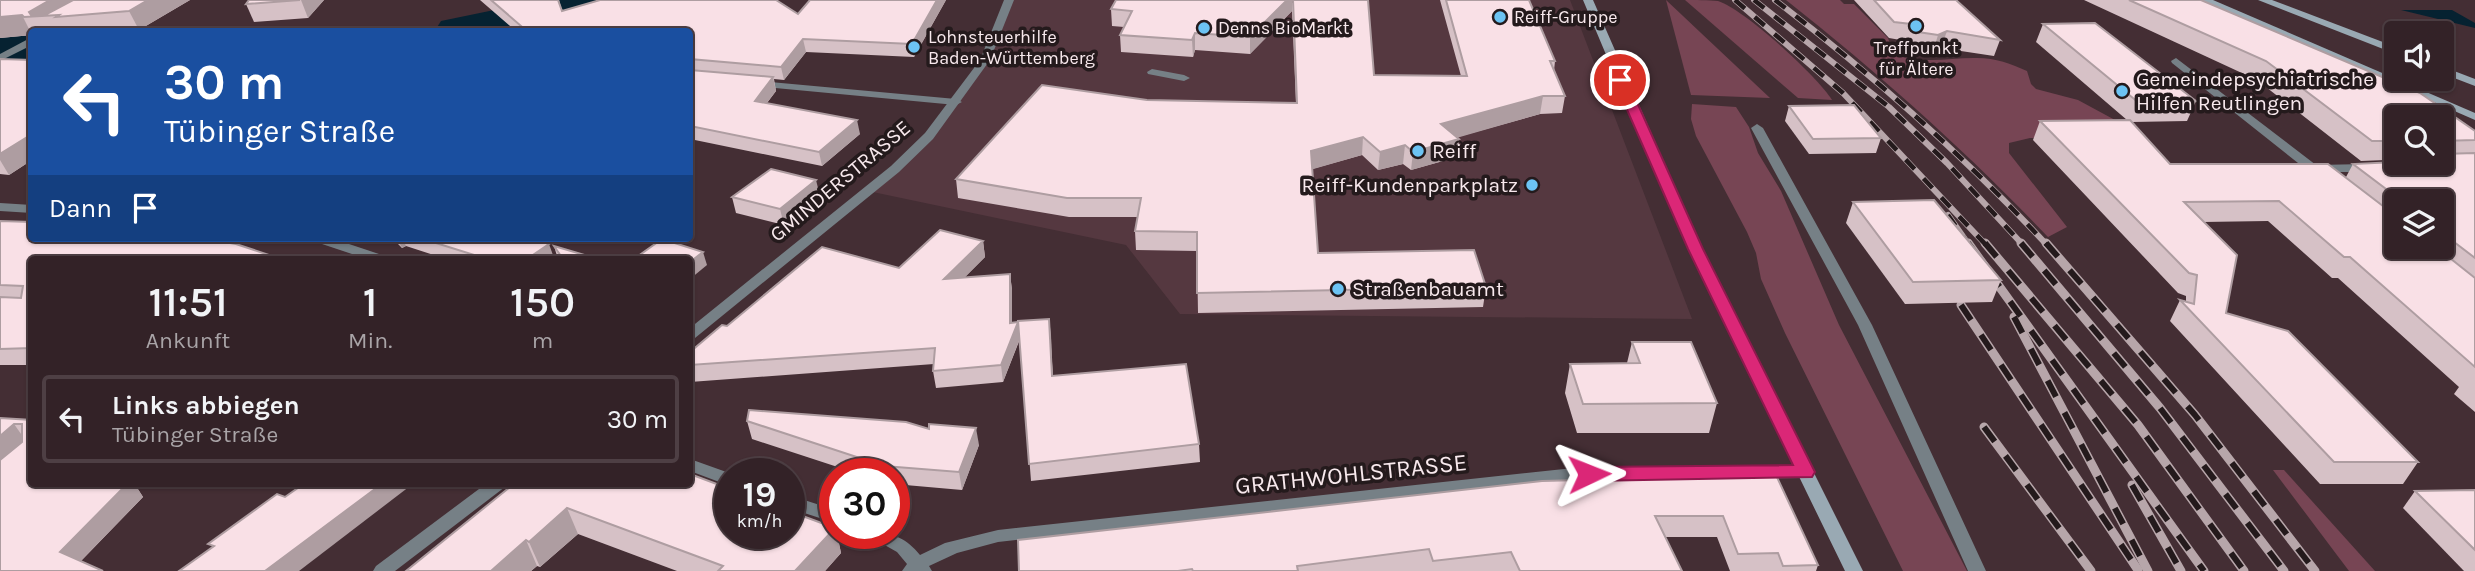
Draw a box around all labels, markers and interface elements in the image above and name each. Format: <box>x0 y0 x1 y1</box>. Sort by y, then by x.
place label: Reiff-Gruppe <box>1514 6 1618 28</box>
marker: Reiff-Gruppe <box>1492 9 1508 25</box>
place label: Denns BioMarkt <box>1218 17 1350 39</box>
marker: Treffpunkt für Ältere <box>1908 18 1924 34</box>
marker: Denns BioMarkt <box>1196 20 1212 36</box>
map controls <box>2384 21 2454 259</box>
button: sound <box>2384 21 2454 91</box>
place label: Lohnsteuerhilfe Baden-Württemberg <box>928 26 1095 69</box>
place label: Treffpunkt für Ältere <box>1874 37 1959 80</box>
marker: Lohnsteuerhilfe Baden-Württemberg <box>906 39 922 55</box>
pin <box>1590 50 1650 110</box>
text: 30 m <box>164 54 284 111</box>
icon: left <box>49 56 140 147</box>
icon: arrive <box>1601 61 1639 99</box>
place label: Gemeindepsychiatrische Hilfen Reutlingen <box>2136 67 2374 115</box>
marker: Gemeindepsychiatrische Hilfen Reutlingen <box>2114 83 2130 99</box>
button: search <box>2384 105 2454 175</box>
text: Tübinger Straße <box>164 113 395 150</box>
street label: GMINDERSTRASSE <box>765 115 915 247</box>
place label: Reiff <box>1432 139 1477 163</box>
marker: Reiff <box>1410 143 1426 159</box>
place label: Reiff-Kundenparkplatz <box>1302 173 1518 197</box>
marker: Reiff-Kundenparkplatz <box>1524 177 1540 193</box>
icon: arrive <box>126 189 164 227</box>
button: layers <box>2384 189 2454 259</box>
text: Dann <box>49 193 112 224</box>
text: 11:51 <box>148 277 228 327</box>
text: 1 <box>363 277 377 327</box>
text: 150 <box>510 277 575 327</box>
place label: Straßenbauamt <box>1352 277 1504 301</box>
marker: Straßenbauamt <box>1330 281 1346 297</box>
text: Ankunft <box>146 327 230 354</box>
text: Min. <box>348 327 392 354</box>
text: m <box>532 327 553 354</box>
text: Links abbiegen <box>112 390 300 421</box>
icon: left <box>53 400 91 438</box>
text: 30 m <box>607 404 668 435</box>
text: Tübinger Straße <box>112 421 278 448</box>
position arrow <box>1552 437 1626 511</box>
street label: GRATHWOHLSTRASSE <box>1234 448 1468 500</box>
speed limit sign: 30 <box>819 458 910 549</box>
text: 19 <box>743 474 776 515</box>
text: km/h <box>737 510 782 532</box>

